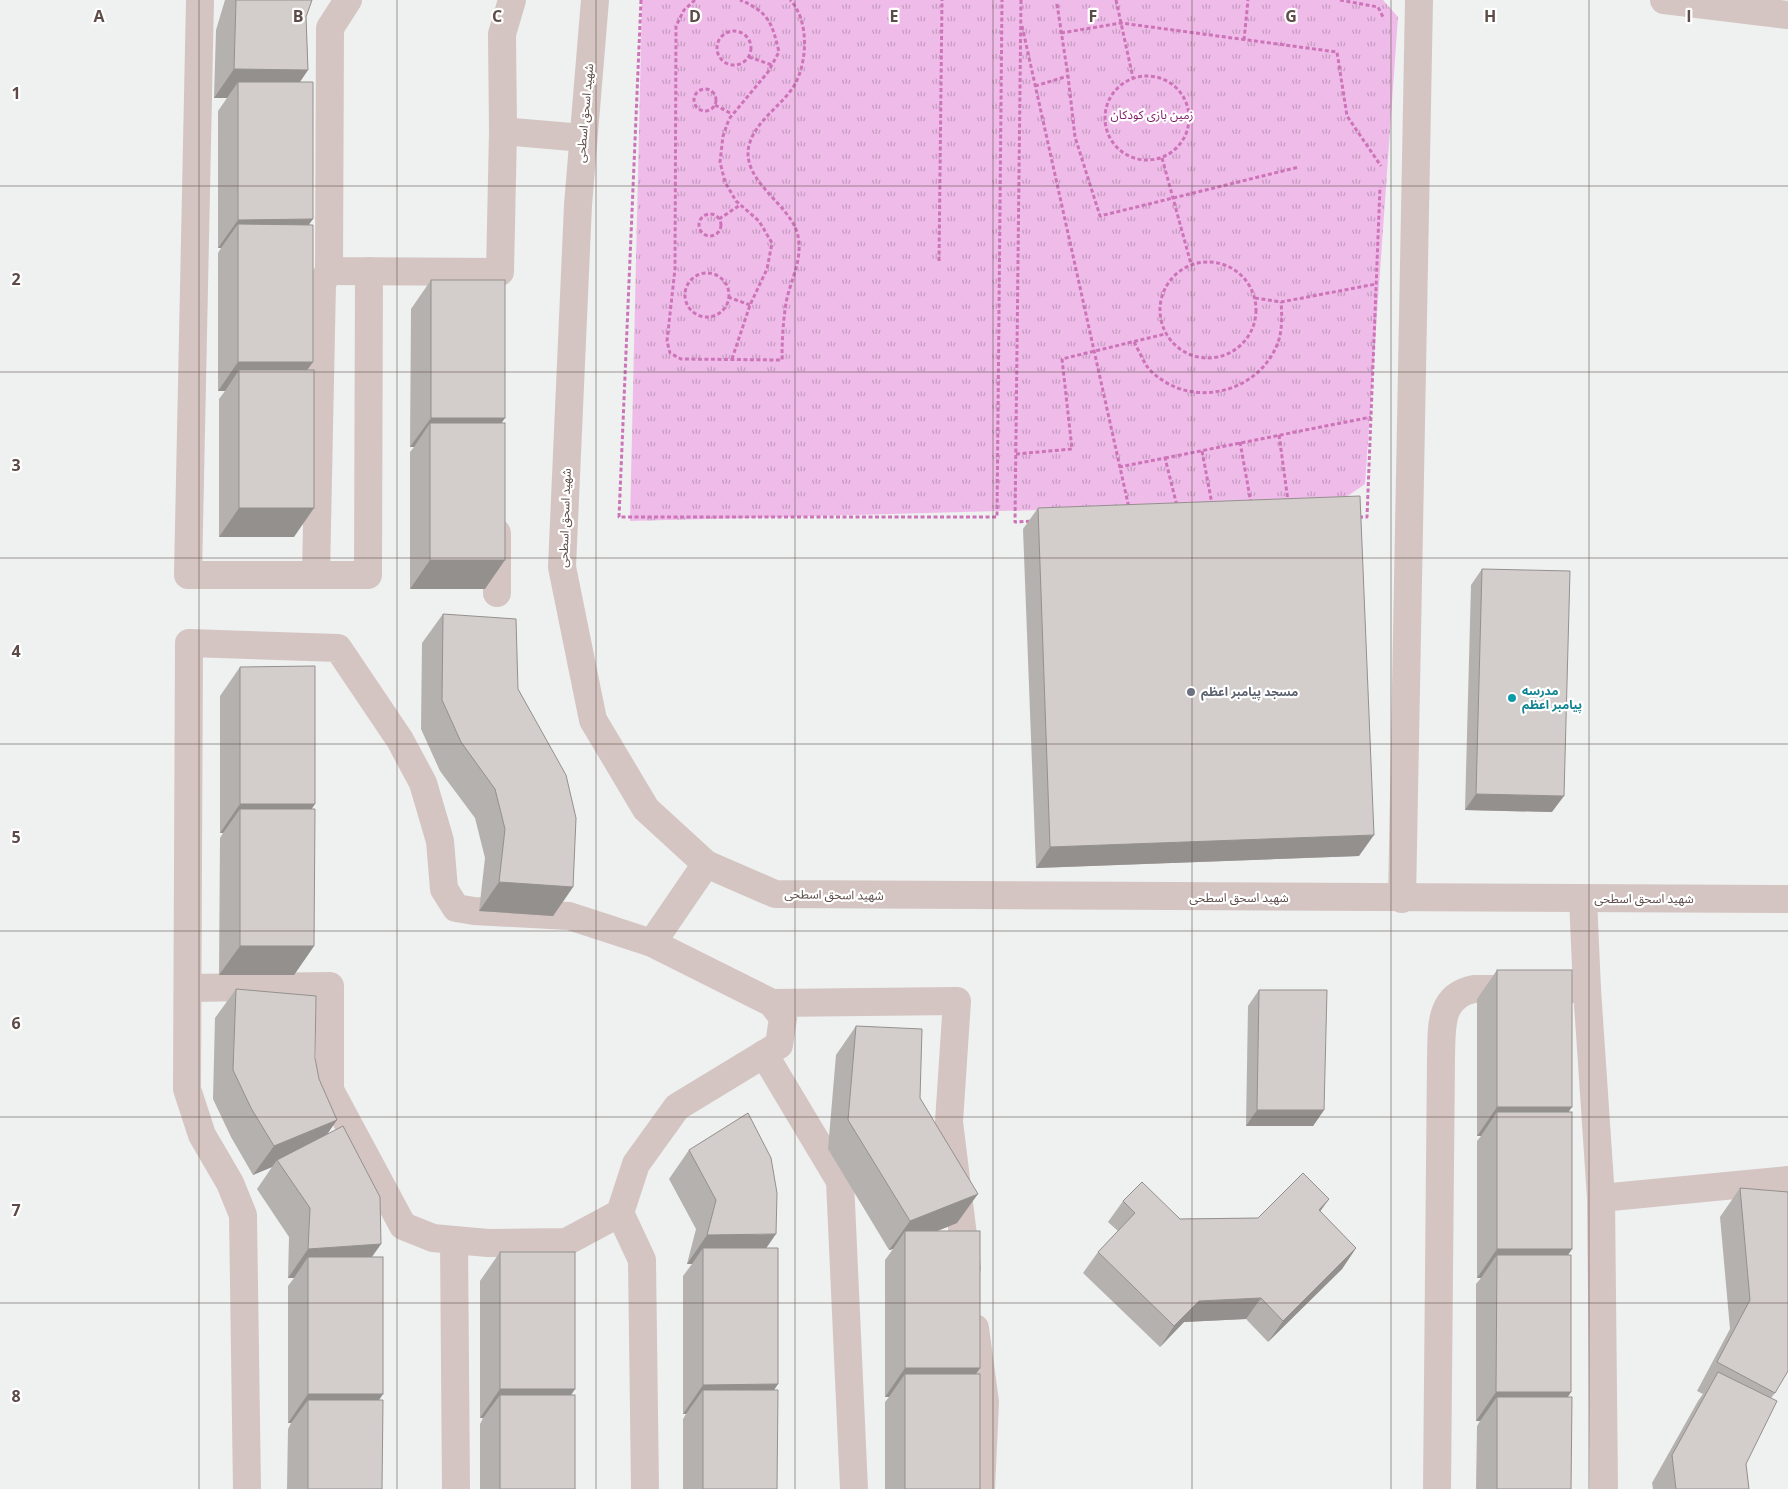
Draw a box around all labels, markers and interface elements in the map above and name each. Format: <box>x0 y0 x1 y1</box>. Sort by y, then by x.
text: A <box>93 5 105 27</box>
text: B <box>293 5 303 27</box>
text: C <box>492 5 502 27</box>
text: D <box>689 5 701 27</box>
text: E <box>890 5 899 27</box>
text: F <box>1089 5 1097 27</box>
text: G <box>1285 5 1297 27</box>
text: H <box>1484 5 1496 27</box>
text: I <box>1686 5 1692 27</box>
street label: شهید اسحق اسطحی <box>572 63 597 163</box>
text: 1 <box>11 82 21 104</box>
park label: زمین بازی کودکان <box>1111 106 1193 123</box>
text: 2 <box>11 268 21 290</box>
text: 3 <box>11 454 21 476</box>
street label: شهید اسحق اسطحی <box>554 468 575 568</box>
text: 4 <box>11 640 21 662</box>
place label: مدرسه پیامبر اعظم <box>1522 682 1582 714</box>
place label: مسجد پیامبر اعظم <box>1201 683 1298 701</box>
marker: مسجد پیامبر اعظم <box>1185 686 1197 698</box>
marker: مدرسه پیامبر اعظم <box>1506 692 1518 704</box>
text: 5 <box>11 826 21 848</box>
street label: شهید اسحق اسطحی <box>784 885 884 904</box>
street label: شهید اسحق اسطحی <box>1189 889 1289 906</box>
street label: شهید اسحق اسطحی <box>1594 890 1694 907</box>
text: 6 <box>11 1012 21 1034</box>
text: 7 <box>11 1199 21 1221</box>
text: 8 <box>11 1385 21 1407</box>

